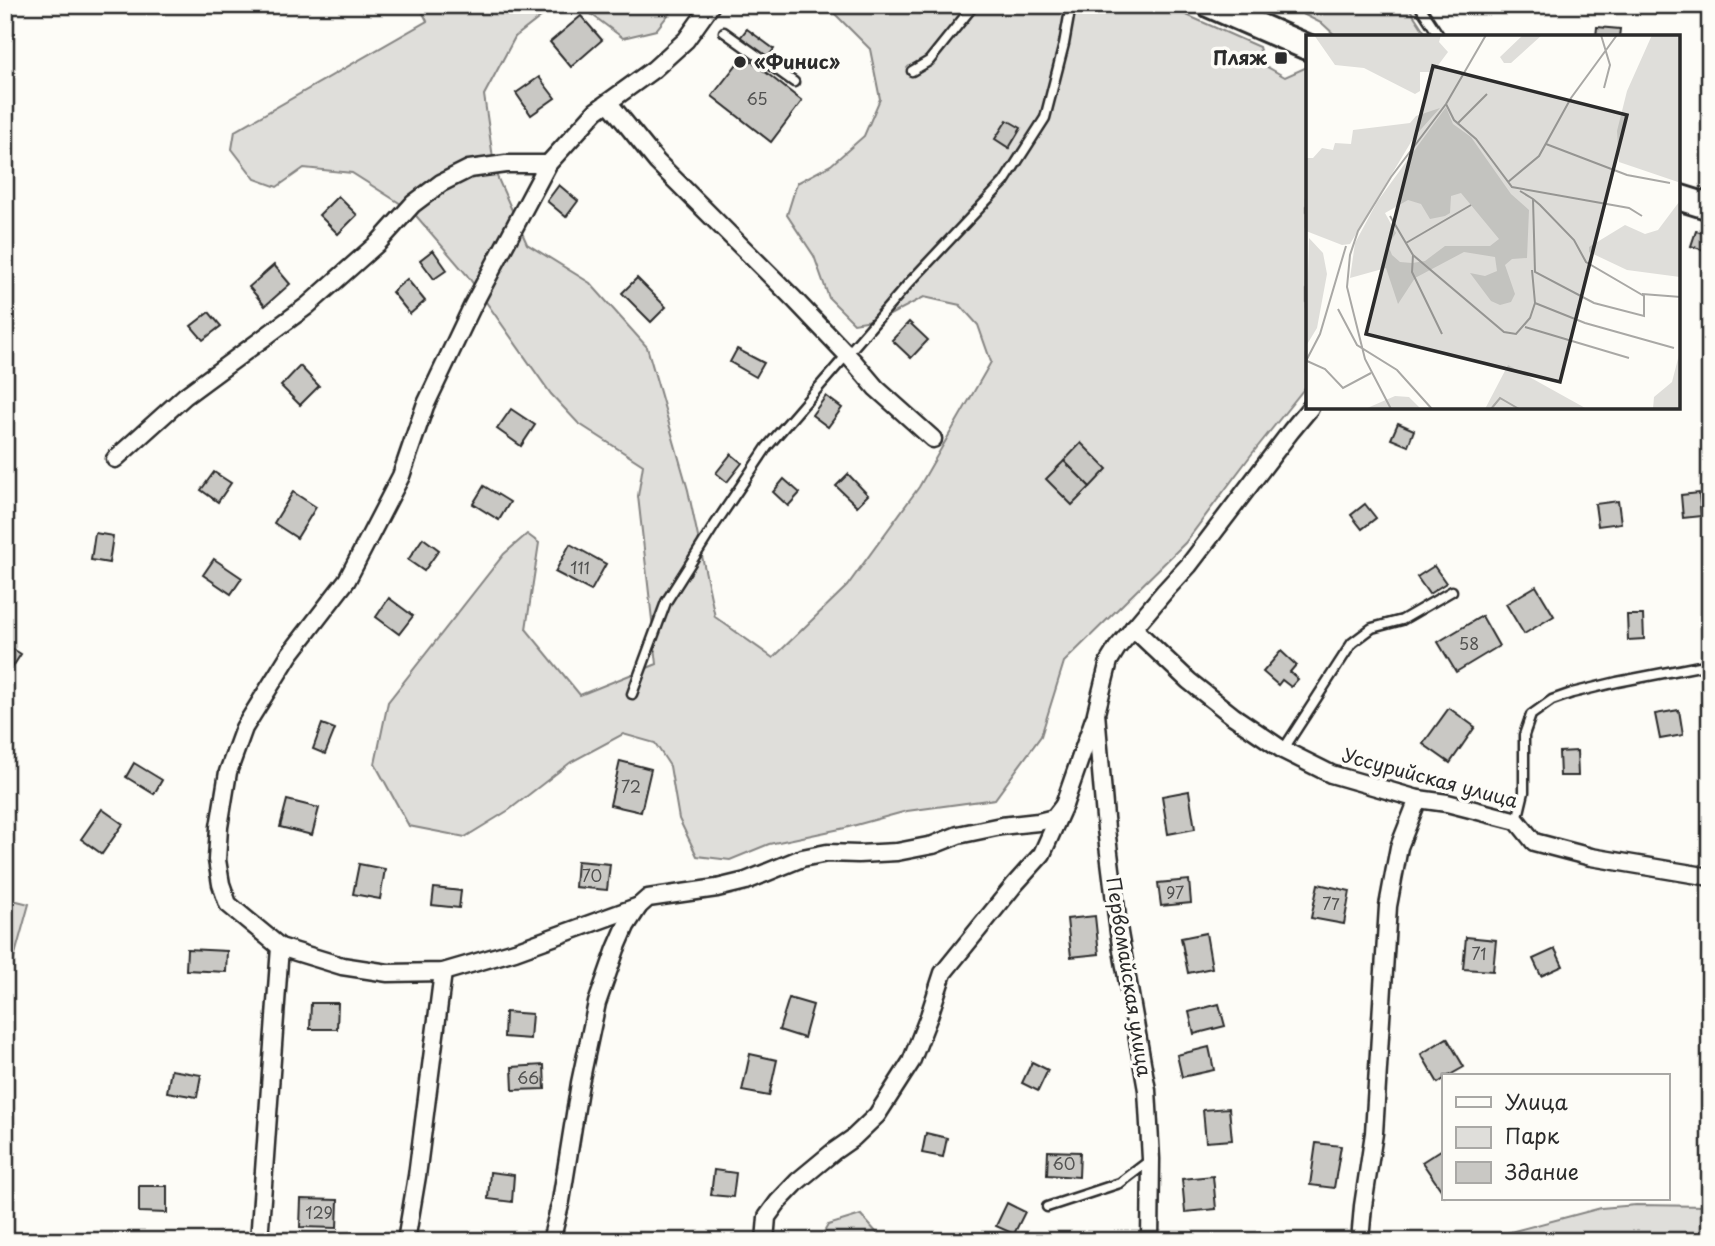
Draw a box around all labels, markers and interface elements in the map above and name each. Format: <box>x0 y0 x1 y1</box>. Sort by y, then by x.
inset map <box>1306 35 1680 410</box>
place label: Пляж <box>1213 43 1267 71</box>
place label: «Финис» <box>754 47 840 75</box>
marker: Пляж <box>1273 50 1289 66</box>
marker: «Финис» <box>732 54 748 70</box>
house number: 65 <box>746 86 768 110</box>
house number: 111 <box>570 555 590 579</box>
house number: 58 <box>1459 631 1479 655</box>
street label: Уссурийская улица <box>1339 740 1521 814</box>
house number: 72 <box>621 774 641 798</box>
house number: 70 <box>582 863 602 887</box>
street label: Первомайская улица <box>1100 875 1160 1079</box>
house number: 97 <box>1166 880 1184 904</box>
house number: 77 <box>1322 891 1340 915</box>
house number: 71 <box>1472 941 1487 965</box>
house number: 66 <box>517 1065 539 1089</box>
legend <box>1442 1074 1670 1200</box>
text: Улица <box>1505 1085 1568 1117</box>
text: Парк <box>1505 1119 1560 1151</box>
house number: 60 <box>1053 1151 1075 1175</box>
text: Здание <box>1505 1155 1579 1187</box>
house number: 129 <box>305 1200 333 1224</box>

